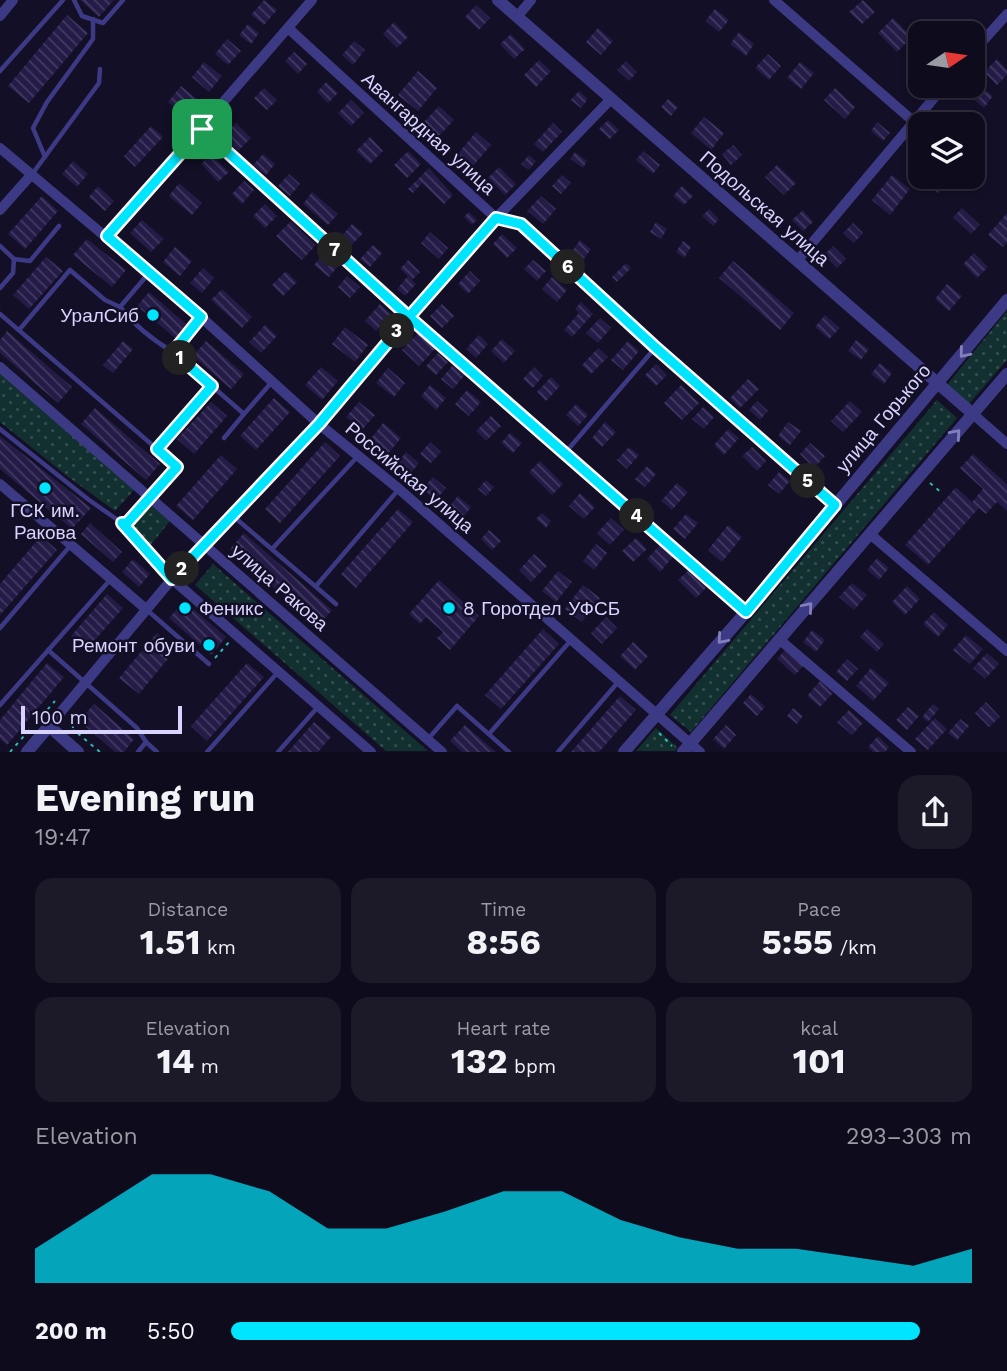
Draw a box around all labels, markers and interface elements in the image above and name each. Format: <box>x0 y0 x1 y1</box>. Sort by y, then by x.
north arrow <box>908 21 985 98</box>
map controls <box>908 21 985 189</box>
street label: Авангардная улица <box>357 67 501 200</box>
pin <box>172 99 232 159</box>
icon: arrive <box>183 110 221 148</box>
button: layers <box>908 112 985 189</box>
street label: Подольская улица <box>695 146 834 271</box>
pin: 7 <box>318 232 352 268</box>
text: 7 <box>329 238 340 261</box>
pin: 6 <box>550 250 586 284</box>
text: 6 <box>562 255 573 278</box>
place label: УралСиб <box>60 304 139 327</box>
marker: УралСиб <box>145 307 161 323</box>
pin: 3 <box>380 314 414 348</box>
text: 3 <box>391 319 402 342</box>
pin: 1 <box>162 340 198 376</box>
one-way arrow <box>959 345 972 357</box>
text: 1 <box>175 346 184 369</box>
street label: улица Горького <box>831 359 936 477</box>
street label: Российская улица <box>341 417 479 538</box>
one-way arrow <box>948 430 960 443</box>
pin: 5 <box>790 463 826 498</box>
text: 5 <box>802 469 813 492</box>
marker: ГСК им. Ракова <box>37 480 53 496</box>
pin: 4 <box>620 498 654 534</box>
place label: ГСК им. Ракова <box>10 499 80 544</box>
text: 4 <box>630 504 643 527</box>
street label: улица Ракова <box>227 539 333 636</box>
pin: 2 <box>164 552 200 586</box>
text: 2 <box>176 557 187 580</box>
place label: Феникс <box>199 597 263 620</box>
place label: 8 Горотдел УФСБ <box>463 597 620 620</box>
marker: Феникс <box>177 600 193 616</box>
marker: 8 Горотдел УФСБ <box>441 600 457 616</box>
one-way arrow <box>800 602 812 615</box>
one-way arrow <box>718 631 730 644</box>
place label: Ремонт обуви <box>72 634 195 657</box>
marker: Ремонт обуви <box>201 637 217 653</box>
scale bar <box>21 702 182 734</box>
text: 100 m <box>32 706 88 729</box>
button: share <box>898 775 972 849</box>
text: Evening run <box>35 776 255 820</box>
text: 19:47 <box>35 824 91 851</box>
text: Distance <box>147 898 228 921</box>
text: Time <box>481 898 526 921</box>
text: Pace <box>797 898 841 921</box>
text: 1.51 <box>140 921 201 963</box>
text: 8:56 <box>466 921 541 963</box>
text: 5:55 <box>761 921 833 963</box>
text: km <box>201 936 236 959</box>
text: /km <box>833 936 877 959</box>
text: Elevation <box>145 1017 230 1040</box>
text: Heart rate <box>457 1017 550 1040</box>
text: kcal <box>800 1017 838 1040</box>
text: 14 <box>157 1040 194 1082</box>
text: 132 <box>451 1040 508 1082</box>
text: 101 <box>793 1040 846 1082</box>
text: m <box>194 1055 219 1078</box>
text: bpm <box>508 1055 556 1078</box>
text: Elevation <box>35 1123 138 1150</box>
text: 293–303 m <box>846 1123 972 1150</box>
text: 200 m <box>35 1318 107 1345</box>
text: 5:50 <box>147 1318 195 1345</box>

